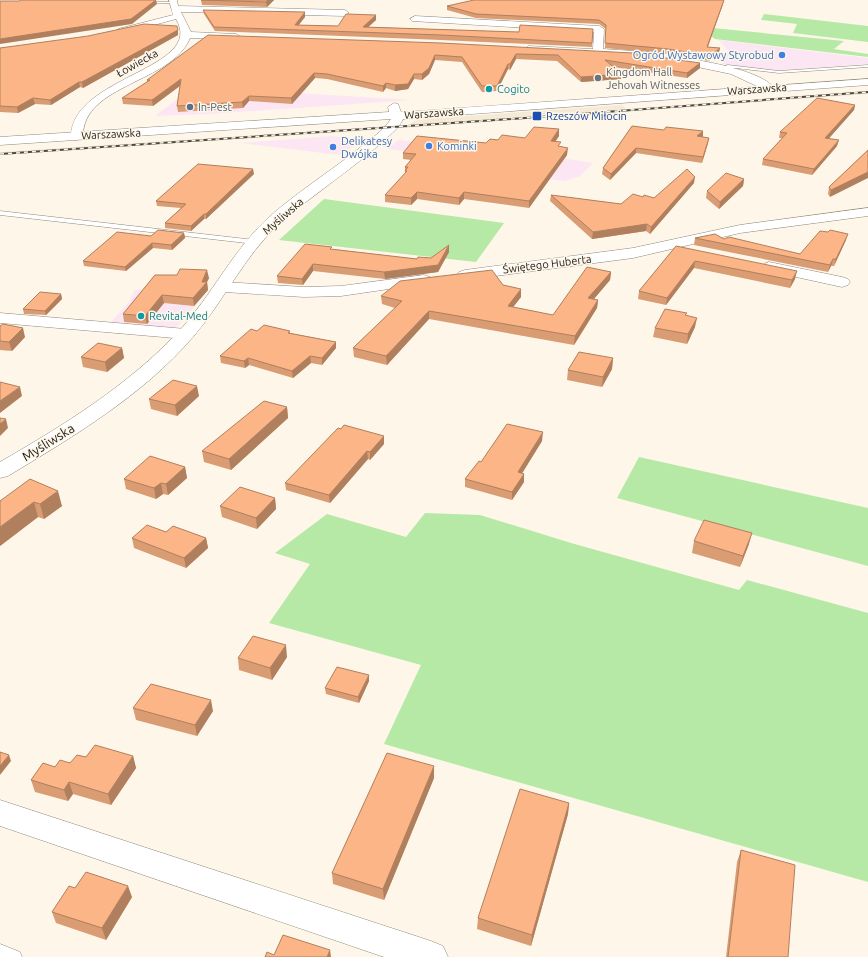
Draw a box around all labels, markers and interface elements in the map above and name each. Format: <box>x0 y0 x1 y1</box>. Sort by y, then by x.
street label: Łowiecka <box>114 47 160 79</box>
place label: Ogród Wystawowy Styrobud <box>633 49 774 61</box>
marker: Ogród Wystawowy Styrobud <box>777 50 787 60</box>
place label: Kingdom Hall Jehovah Witnesses <box>606 66 700 91</box>
marker: Kingdom Hall Jehovah Witnesses <box>593 73 603 83</box>
street label: Warszawska <box>727 81 787 97</box>
place label: Cogito <box>497 83 530 95</box>
marker: Cogito <box>484 84 494 94</box>
place label: In-Pest <box>198 101 232 113</box>
marker: In-Pest <box>185 102 195 112</box>
street label: Warszawska <box>404 105 464 121</box>
marker: Rzeszów Miłocin <box>531 110 543 122</box>
place label: Rzeszów Miłocin <box>546 110 627 122</box>
street label: Warszawska <box>81 126 141 142</box>
place label: Delikatesy Dwójka <box>341 135 393 160</box>
place label: Kominki <box>437 140 477 152</box>
marker: Kominki <box>424 141 434 151</box>
marker: Delikatesy Dwójka <box>328 142 338 152</box>
street label: Myśliwska <box>260 195 306 237</box>
street label: Świętego Huberta <box>502 252 592 275</box>
place label: Revital-Med <box>149 310 208 322</box>
marker: Revital-Med <box>136 311 146 321</box>
street label: Myśliwska <box>19 421 77 463</box>

